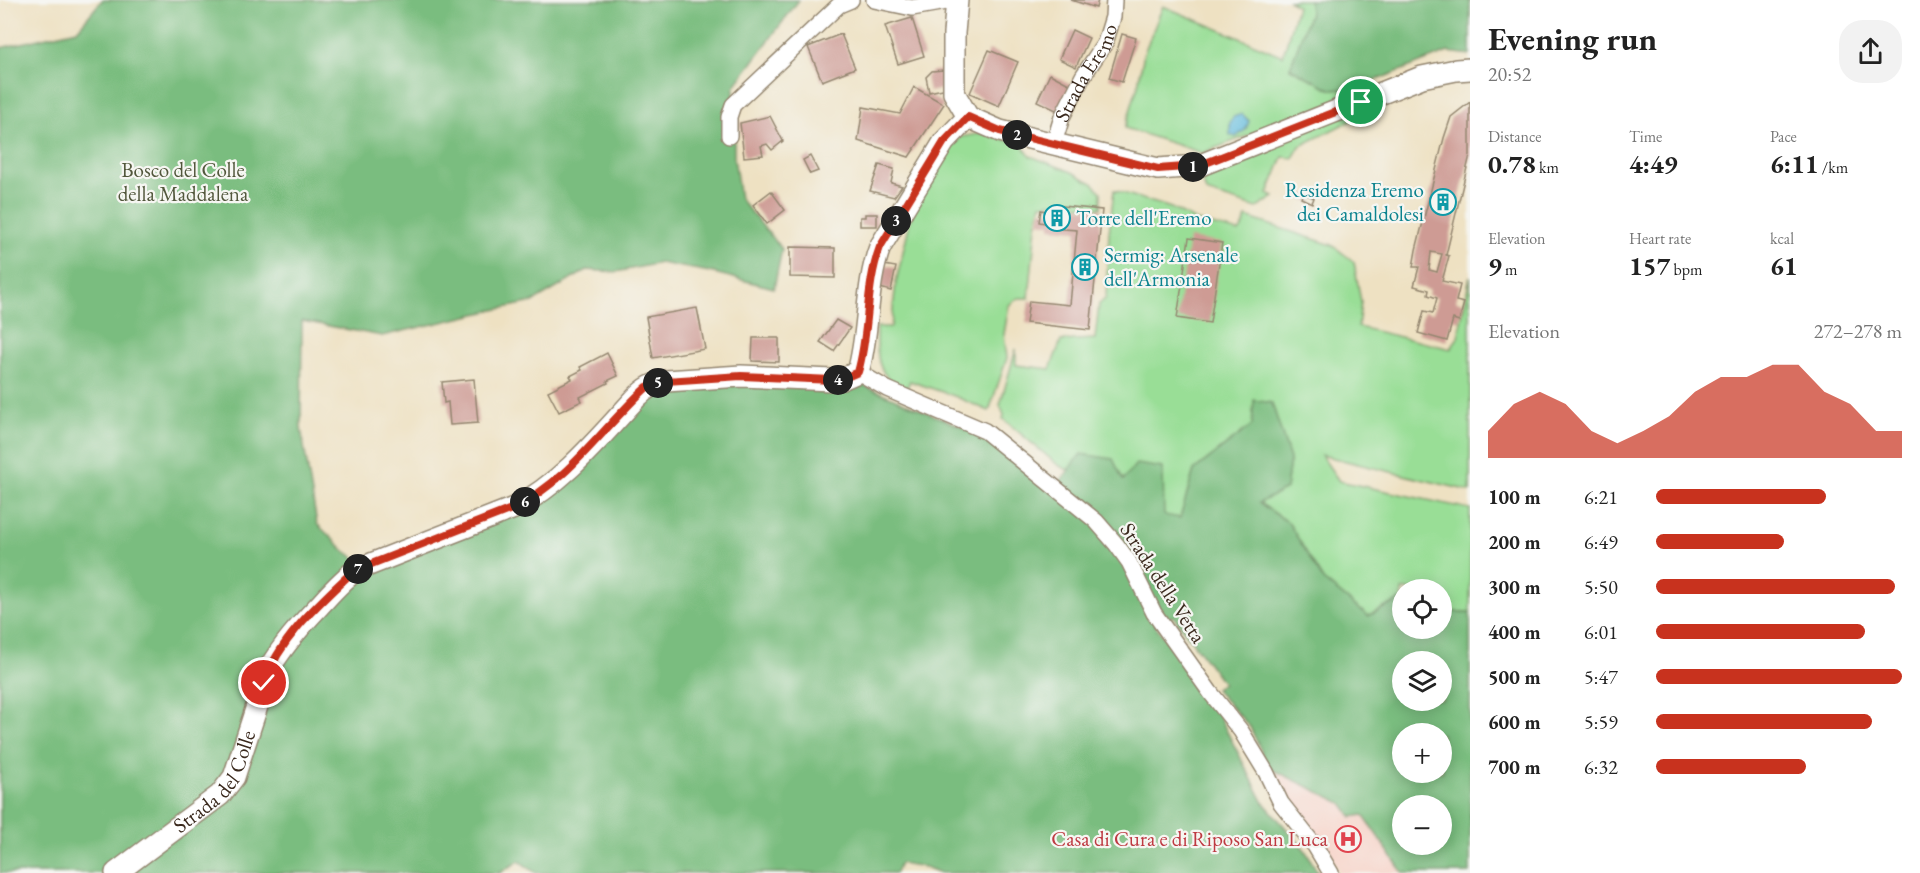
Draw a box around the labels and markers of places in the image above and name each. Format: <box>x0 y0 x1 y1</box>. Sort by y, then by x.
pin <box>1335 76 1386 127</box>
pin: 2 <box>1002 120 1032 150</box>
pin: 1 <box>1178 152 1208 182</box>
place label: Residenza Eremo dei Camaldolesi <box>1285 176 1424 227</box>
building icon: Residenza Eremo dei Camaldolesi <box>1428 187 1458 217</box>
building icon: Torre dell'Eremo <box>1042 203 1072 233</box>
place label: Torre dell'Eremo <box>1076 204 1212 231</box>
pin: 3 <box>881 206 911 236</box>
place label: Sermig: Arsenale dell'Armonia <box>1104 241 1238 292</box>
building icon: Sermig: Arsenale dell'Armonia <box>1070 252 1100 282</box>
pin: 4 <box>823 365 853 395</box>
pin: 5 <box>643 368 673 398</box>
pin: 6 <box>510 487 540 517</box>
pin: 7 <box>343 554 373 584</box>
pin <box>238 657 289 708</box>
hospital icon: Casa di Cura e di Riposo San Luca <box>1333 824 1363 854</box>
place label: Casa di Cura e di Riposo San Luca <box>1051 825 1329 852</box>

